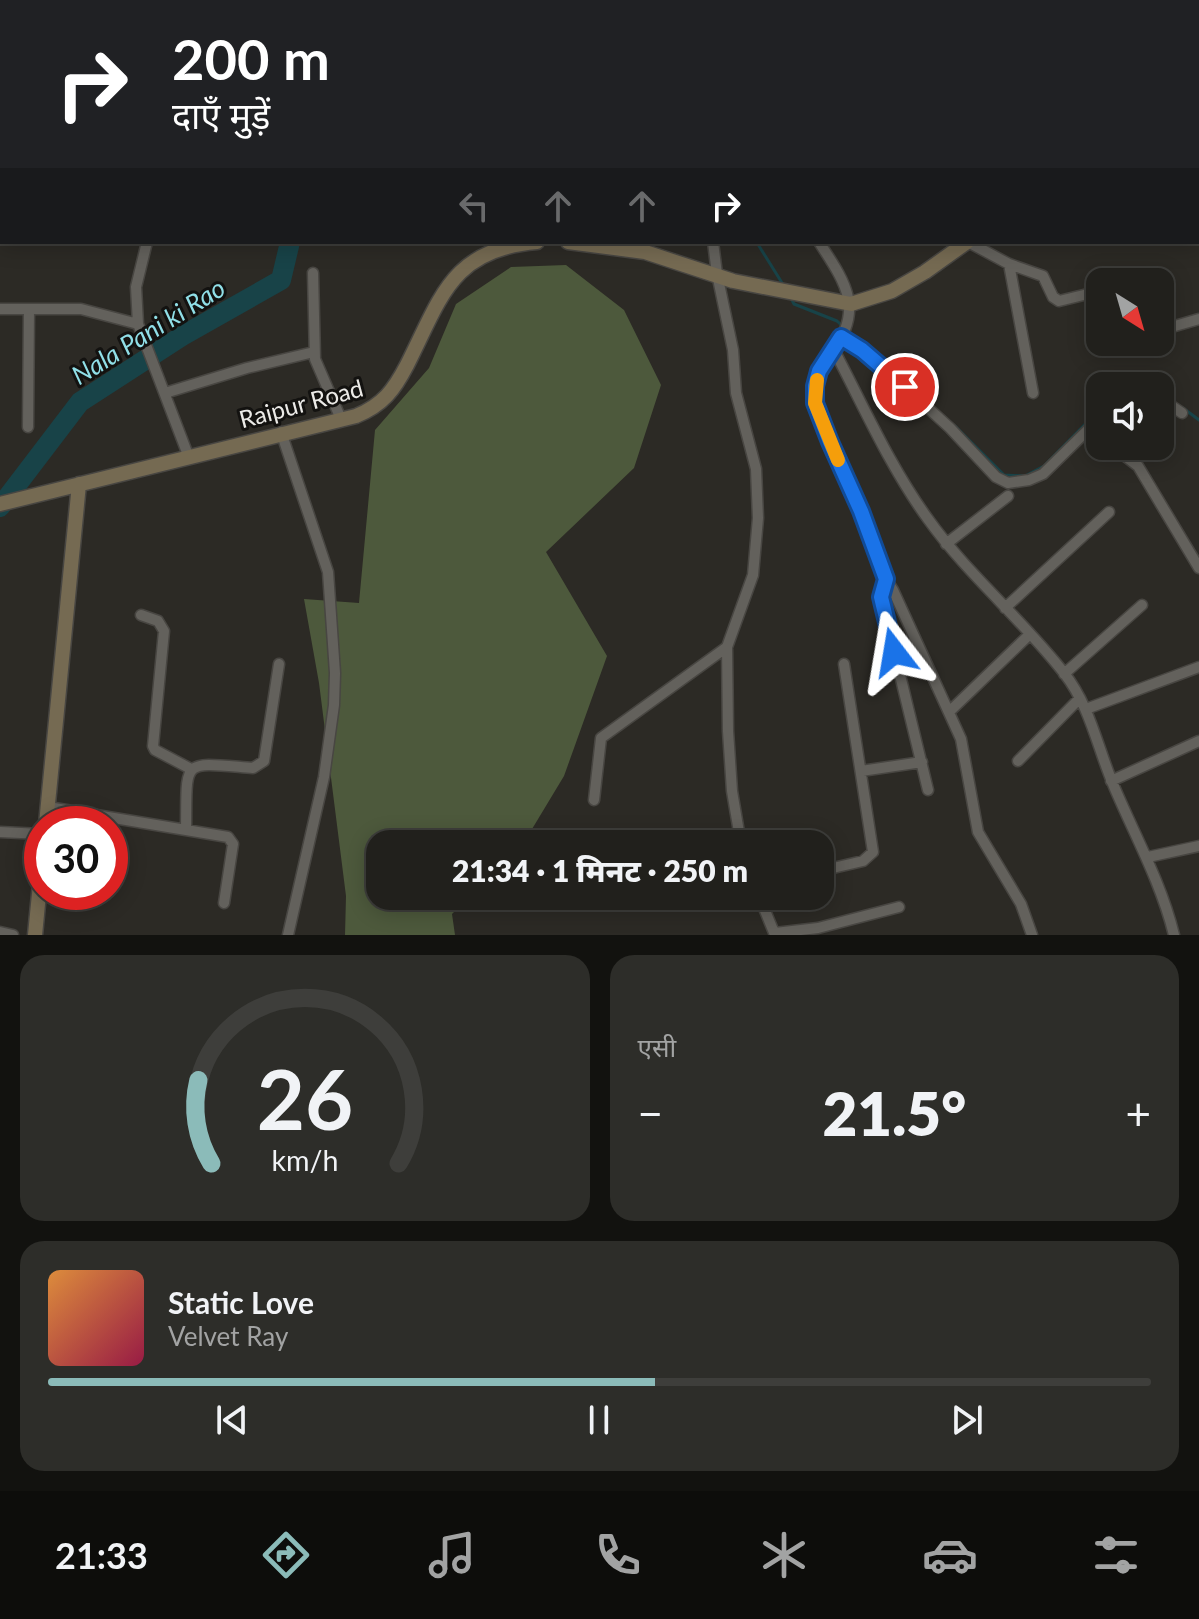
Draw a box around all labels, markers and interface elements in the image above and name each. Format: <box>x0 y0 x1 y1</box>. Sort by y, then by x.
text: 200 m <box>172 25 330 92</box>
icon: right <box>40 32 144 136</box>
text: दाएँ मुड़ें <box>172 93 270 137</box>
icon: left <box>452 184 496 228</box>
icon: ahead <box>536 184 580 228</box>
icon: ahead <box>620 184 664 228</box>
icon: right <box>704 184 748 228</box>
north arrow <box>1086 268 1174 356</box>
map controls <box>1086 268 1174 460</box>
water label: Nala Pani ki Rao <box>65 271 231 391</box>
pin <box>871 353 939 421</box>
icon: arrive <box>883 365 927 409</box>
button: sound <box>1086 372 1174 460</box>
street label: Raipur Road <box>236 373 366 433</box>
position arrow <box>852 610 936 694</box>
speed limit sign: 30 <box>24 806 128 910</box>
text: 21:34 · 1 मिनट · 250 m <box>452 852 748 888</box>
text: एसी <box>638 1031 676 1063</box>
text: 26 <box>257 1048 353 1148</box>
text: 21.5° <box>822 1077 966 1149</box>
text: − <box>638 1087 663 1139</box>
text: + <box>1125 1087 1151 1139</box>
text: km/h <box>271 1143 338 1177</box>
text: Static Love <box>168 1284 314 1320</box>
text: Velvet Ray <box>168 1320 288 1352</box>
icon: previous <box>210 1398 254 1442</box>
icon: pause <box>577 1398 621 1442</box>
icon: next <box>945 1398 989 1442</box>
icon: directions <box>258 1527 314 1583</box>
icon: music <box>424 1527 480 1583</box>
icon: phone <box>590 1527 646 1583</box>
icon: climate <box>756 1527 812 1583</box>
icon: car <box>922 1527 978 1583</box>
icon: filters <box>1088 1527 1144 1583</box>
text: 21:33 <box>55 1533 148 1577</box>

